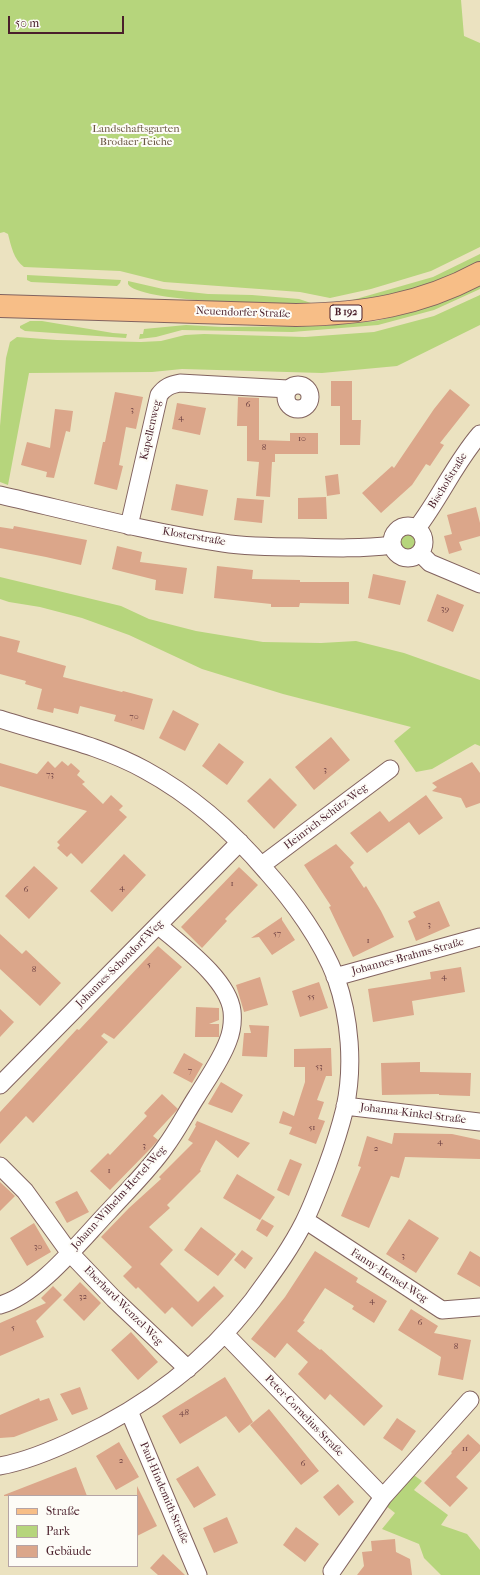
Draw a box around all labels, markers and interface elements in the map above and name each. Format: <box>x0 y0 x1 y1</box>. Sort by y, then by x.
scale bar <box>10 8 126 34</box>
text: 50 m <box>15 16 39 30</box>
park label: Landschaftsgarten Brodaer Teiche <box>92 122 180 148</box>
street label: Neuendorfer Straße <box>196 305 290 321</box>
road number: B 192 <box>330 305 362 321</box>
street label: Kapellenweg <box>138 399 164 461</box>
house number: 6 <box>246 400 250 410</box>
house number: 3 <box>130 405 134 415</box>
house number: 4 <box>178 413 184 423</box>
house number: 10 <box>298 434 306 444</box>
house number: 8 <box>262 443 266 453</box>
street label: Bischofstraße <box>426 450 470 512</box>
street label: Klosterstraße <box>161 525 227 549</box>
house number: 39 <box>441 604 449 614</box>
house number: 70 <box>129 712 139 722</box>
house number: 3 <box>323 765 327 775</box>
house number: 73 <box>46 770 54 780</box>
street label: Heinrich-Schütz-Weg <box>282 781 370 853</box>
house number: 1 <box>230 879 234 889</box>
house number: 4 <box>119 883 125 893</box>
house number: 6 <box>24 885 28 895</box>
street label: Johannes-Schondorf-Weg <box>74 918 166 1010</box>
house number: 3 <box>427 920 431 930</box>
house number: 57 <box>273 929 281 939</box>
street label: Johannes-Brahms-Straße <box>350 936 466 978</box>
house number: 1 <box>366 936 370 946</box>
house number: 5 <box>147 960 151 970</box>
house number: 8 <box>32 965 36 975</box>
house number: 4 <box>441 972 447 982</box>
house number: 55 <box>307 992 315 1002</box>
house number: 53 <box>315 1062 323 1072</box>
house number: 7 <box>188 1066 192 1076</box>
street label: Johanna-Kinkel-Straße <box>359 1101 467 1127</box>
house number: 51 <box>308 1123 316 1133</box>
house number: 4 <box>437 1137 443 1147</box>
house number: 3 <box>142 1141 146 1151</box>
street label: Johann-Wilhelm-Hertel-Weg <box>69 1143 169 1253</box>
house number: 2 <box>374 1144 378 1154</box>
house number: 1 <box>107 1166 111 1176</box>
house number: 30 <box>34 1242 42 1252</box>
street label: Fanny-Hensel-Weg <box>348 1246 430 1306</box>
house number: 3 <box>401 1251 405 1261</box>
street label: Eberhard-Wenzel-Weg <box>81 1264 165 1348</box>
house number: 32 <box>79 1292 87 1302</box>
house number: 4 <box>369 1296 375 1306</box>
house number: 6 <box>418 1318 422 1328</box>
house number: 5 <box>11 1323 15 1333</box>
house number: 8 <box>454 1342 458 1352</box>
street label: Peter-Cornelius-Straße <box>262 1372 346 1460</box>
house number: 48 <box>179 1408 189 1418</box>
street label: Paul-Hindemith-Straße <box>137 1440 191 1546</box>
house number: 11 <box>462 1444 468 1454</box>
house number: 2 <box>119 1456 123 1466</box>
house number: 6 <box>301 1459 305 1469</box>
legend <box>8 1495 138 1567</box>
text: Straße <box>46 1504 80 1518</box>
text: Park <box>46 1524 70 1538</box>
text: Gebäude <box>46 1544 91 1558</box>

